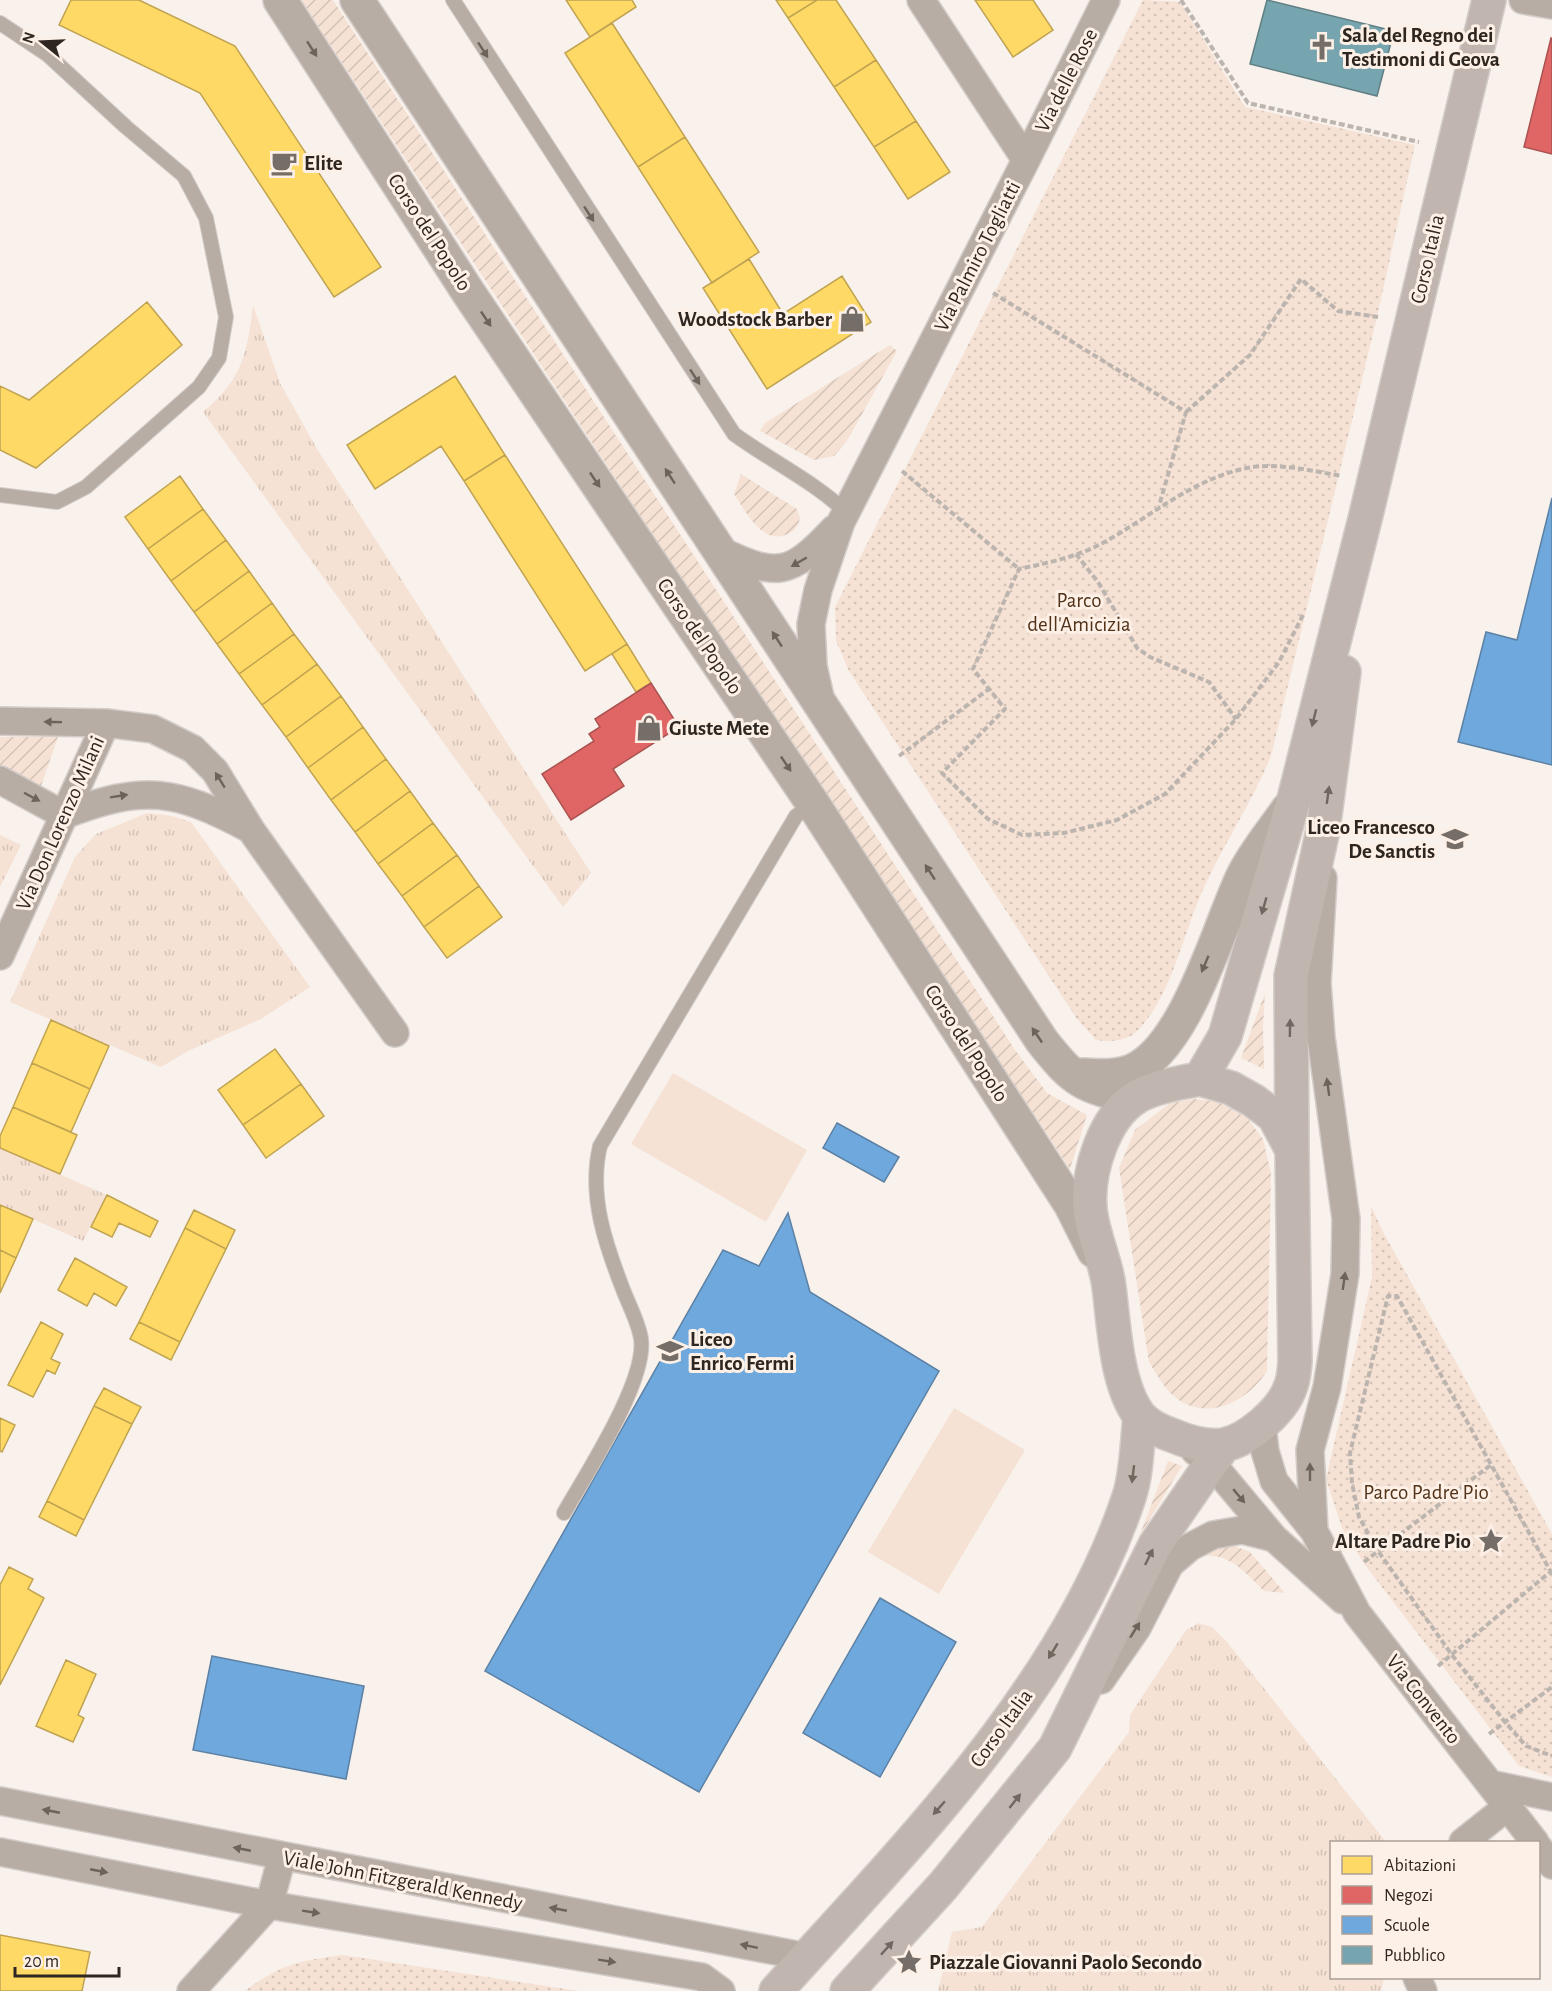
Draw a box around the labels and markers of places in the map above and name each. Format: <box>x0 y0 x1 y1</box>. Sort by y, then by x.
place label: Sala del Regno dei Testimoni di Geova <box>1342 25 1500 70</box>
church icon: Sala del Regno dei Testimoni di Geova <box>1307 32 1337 62</box>
cafe icon: Elite <box>269 148 299 178</box>
place label: Elite <box>304 153 343 174</box>
shop icon: Woodstock Barber <box>837 304 867 334</box>
place label: Woodstock Barber <box>678 309 833 330</box>
shop icon: Giuste Mete <box>634 713 664 743</box>
place label: Giuste Mete <box>669 718 769 739</box>
place label: Liceo Francesco De Sanctis <box>1307 817 1435 862</box>
school or university icon: Liceo Francesco De Sanctis <box>1440 824 1470 854</box>
place label: Liceo Enrico Fermi <box>690 1329 795 1374</box>
school or university icon: Liceo Enrico Fermi <box>655 1336 685 1366</box>
place icon: Altare Padre Pio <box>1476 1526 1506 1556</box>
place label: Altare Padre Pio <box>1335 1531 1471 1552</box>
place icon: Piazzale Giovanni Paolo Secondo <box>894 1947 924 1977</box>
place label: Piazzale Giovanni Paolo Secondo <box>929 1952 1202 1973</box>

